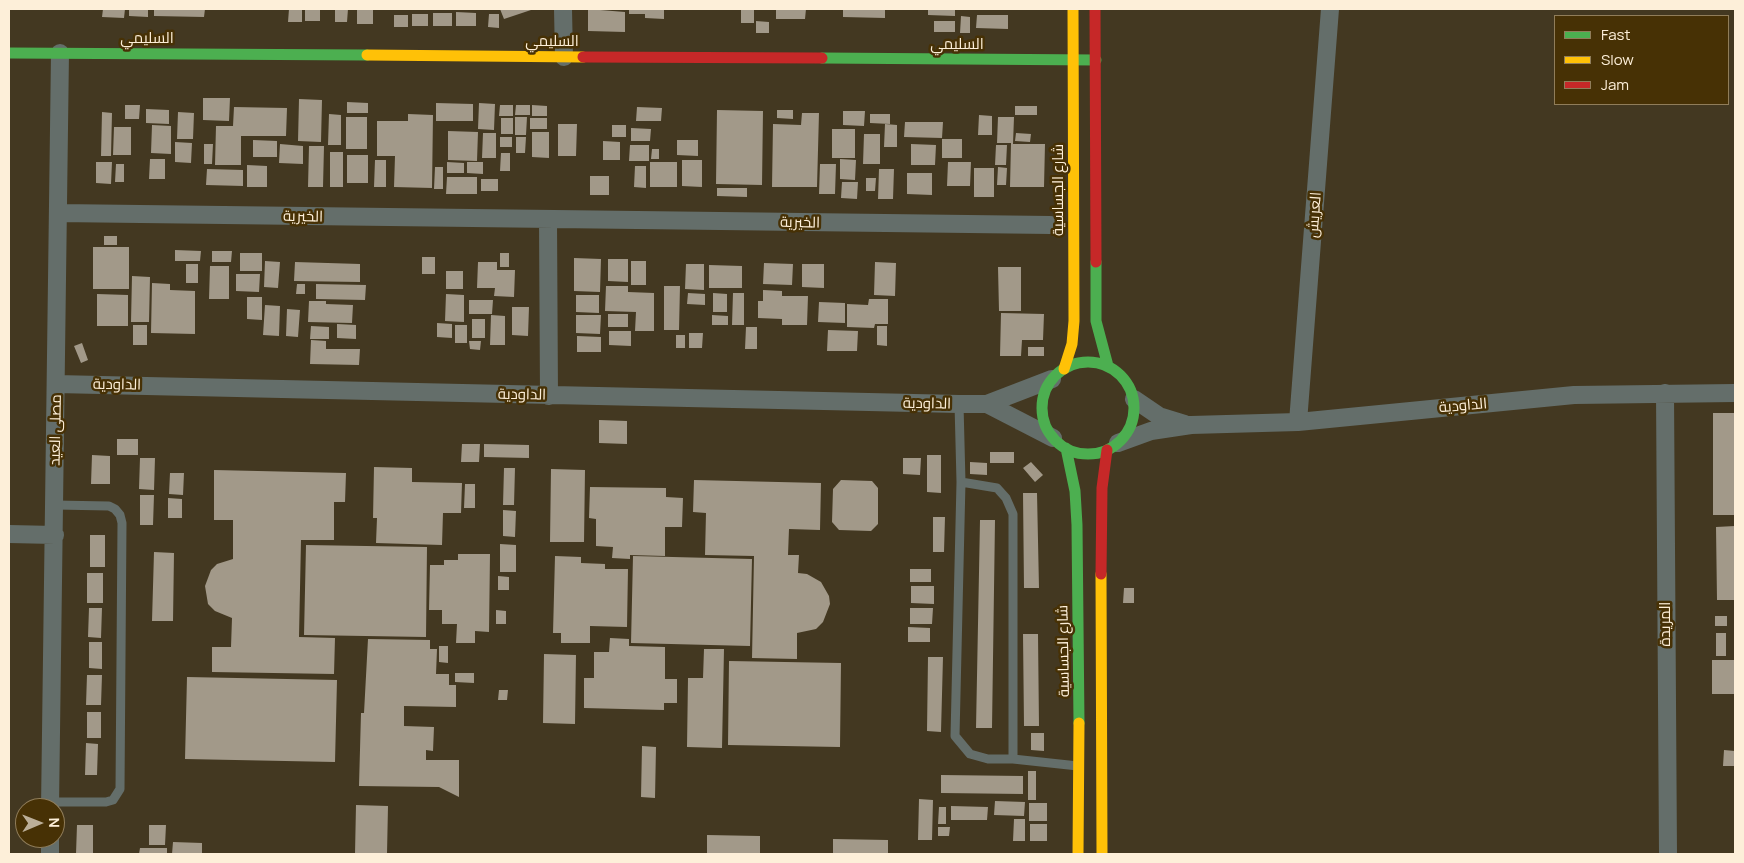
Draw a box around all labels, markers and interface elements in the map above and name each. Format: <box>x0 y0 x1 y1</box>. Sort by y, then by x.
legend <box>1554 15 1729 105</box>
text: Fast <box>1601 24 1630 45</box>
street label: السليمي <box>120 30 174 48</box>
street label: السليمي <box>525 33 579 51</box>
street label: السليمي <box>930 36 984 54</box>
text: Slow <box>1601 49 1634 70</box>
text: Jam <box>1601 74 1629 95</box>
street label: شارع الجساسية <box>1050 144 1068 236</box>
street label: العريش <box>1304 191 1326 239</box>
street label: الخيرية <box>283 208 323 226</box>
street label: الخيرية <box>780 214 820 232</box>
street label: الداودية <box>93 376 141 394</box>
street label: الداودية <box>498 386 546 404</box>
street label: مصلى العيد <box>46 394 66 466</box>
street label: الداودية <box>903 395 951 413</box>
street label: الداودية <box>1438 395 1488 417</box>
street label: المريدة <box>1657 602 1675 646</box>
street label: شارع الجساسية <box>1054 605 1074 697</box>
north arrow <box>15 798 65 848</box>
text: N <box>45 818 64 828</box>

